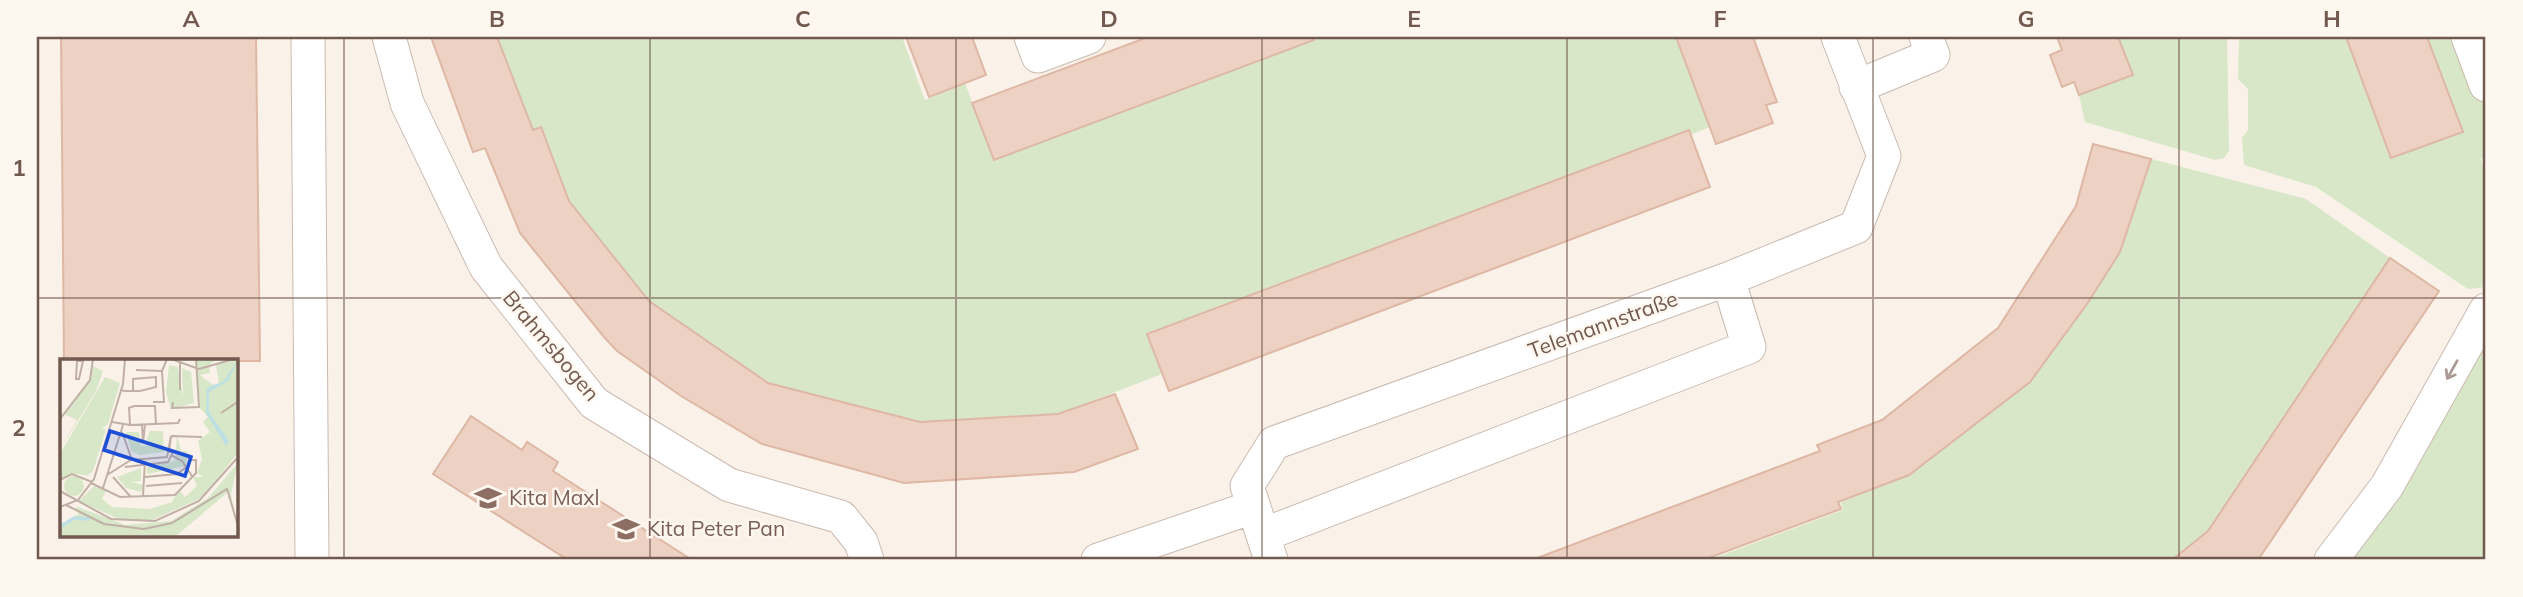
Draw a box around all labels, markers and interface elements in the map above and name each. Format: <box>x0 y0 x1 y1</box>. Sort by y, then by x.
text: A <box>182 4 200 33</box>
text: B <box>489 4 505 33</box>
text: C <box>795 4 811 33</box>
text: D <box>1100 4 1118 33</box>
text: E <box>1407 4 1421 33</box>
text: F <box>1713 4 1727 33</box>
text: G <box>2017 4 2035 33</box>
text: H <box>2323 4 2341 33</box>
text: 1 <box>12 153 26 182</box>
street label: Brahmsbogen <box>498 285 606 406</box>
street label: Telemannstraße <box>1524 285 1681 363</box>
inset map <box>60 359 238 538</box>
one-way arrow <box>2445 360 2459 380</box>
text: 2 <box>12 413 26 442</box>
school or university icon: Kita Maxl <box>473 483 503 513</box>
place label: Kita Maxl <box>509 484 600 510</box>
school or university icon: Kita Peter Pan <box>611 514 641 544</box>
place label: Kita Peter Pan <box>647 515 785 541</box>

